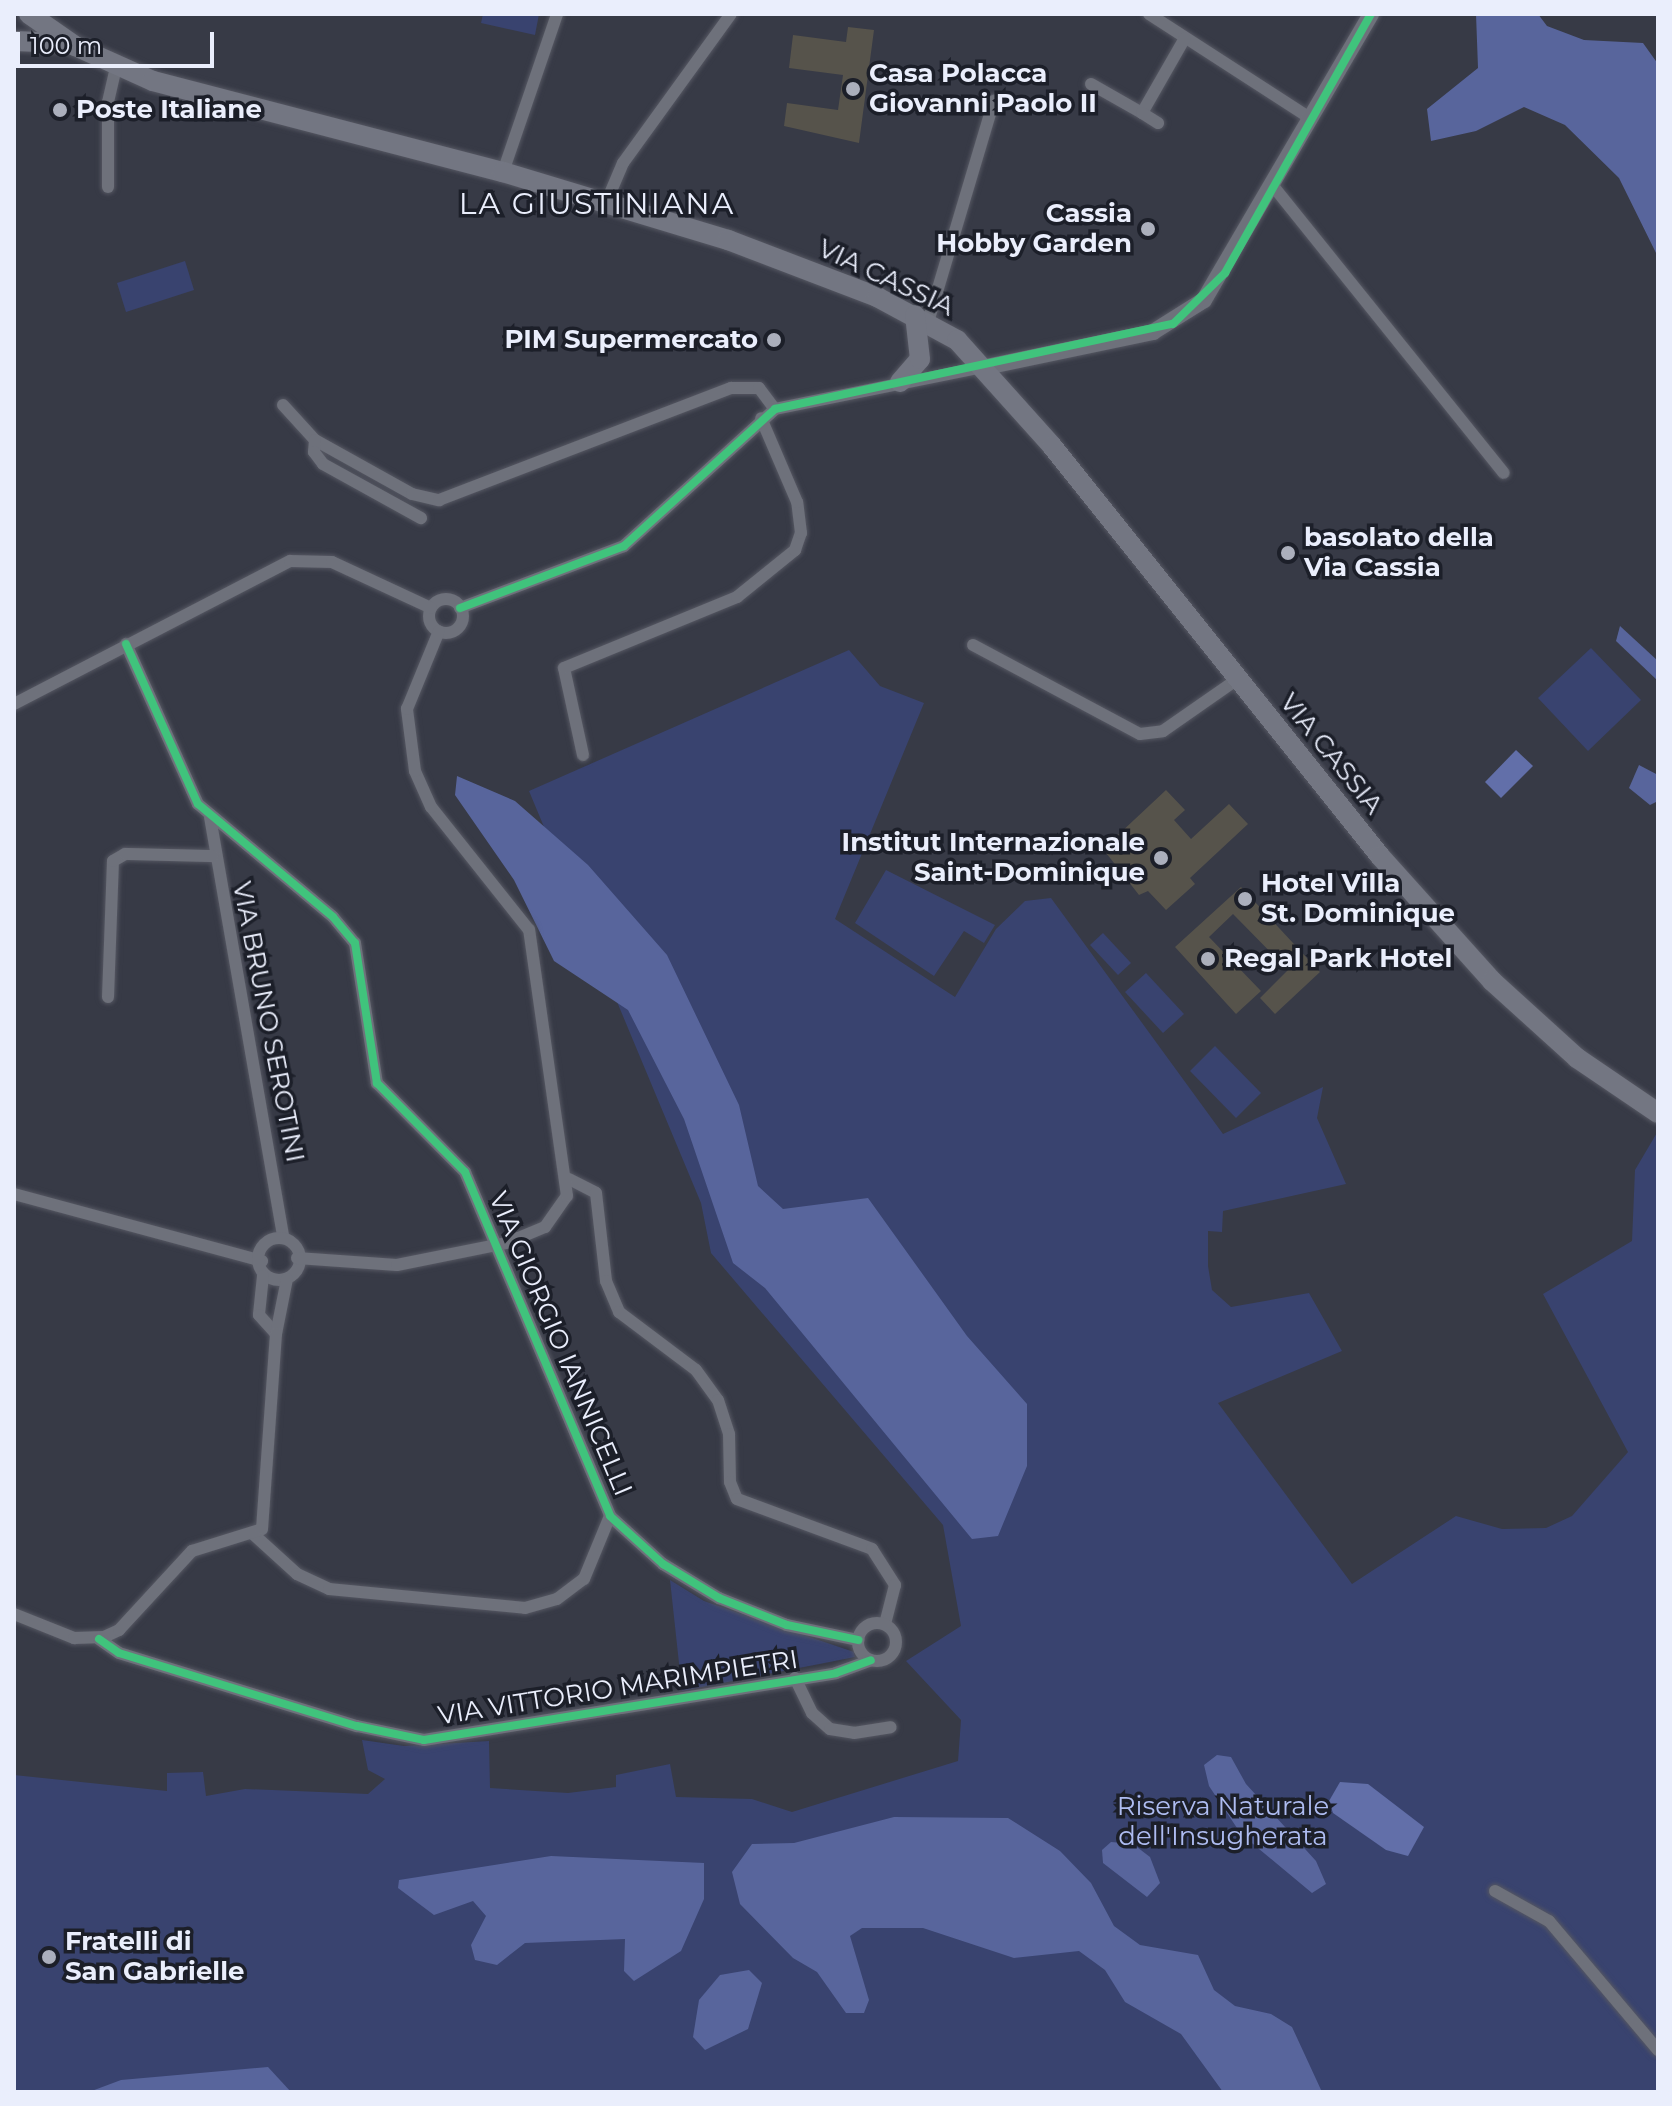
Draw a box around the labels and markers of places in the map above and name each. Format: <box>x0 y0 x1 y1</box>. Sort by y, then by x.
place label: Casa Polacca Giovanni Paolo II <box>869 58 1097 120</box>
marker: Casa Polacca Giovanni Paolo II <box>844 80 862 98</box>
place label: Poste Italiane <box>76 94 262 126</box>
marker: Poste Italiane <box>51 101 69 119</box>
place label: Cassia Hobby Garden <box>936 198 1132 260</box>
marker: Cassia Hobby Garden <box>1139 220 1157 238</box>
place label: PIM Supermercato <box>505 324 758 356</box>
marker: PIM Supermercato <box>765 331 783 349</box>
place label: basolato della Via Cassia <box>1304 522 1494 584</box>
marker: basolato della Via Cassia <box>1279 544 1297 562</box>
place label: Institut Internazionale Saint-Dominique <box>842 827 1145 888</box>
marker: Institut Internazionale Saint-Dominique <box>1152 849 1170 867</box>
place label: Hotel Villa St. Dominique <box>1261 868 1455 930</box>
marker: Hotel Villa St. Dominique <box>1236 890 1254 908</box>
place label: Regal Park Hotel <box>1224 943 1452 975</box>
marker: Regal Park Hotel <box>1199 950 1217 968</box>
place label: Fratelli di San Gabrielle <box>65 1926 244 1988</box>
marker: Fratelli di San Gabrielle <box>40 1948 58 1966</box>

